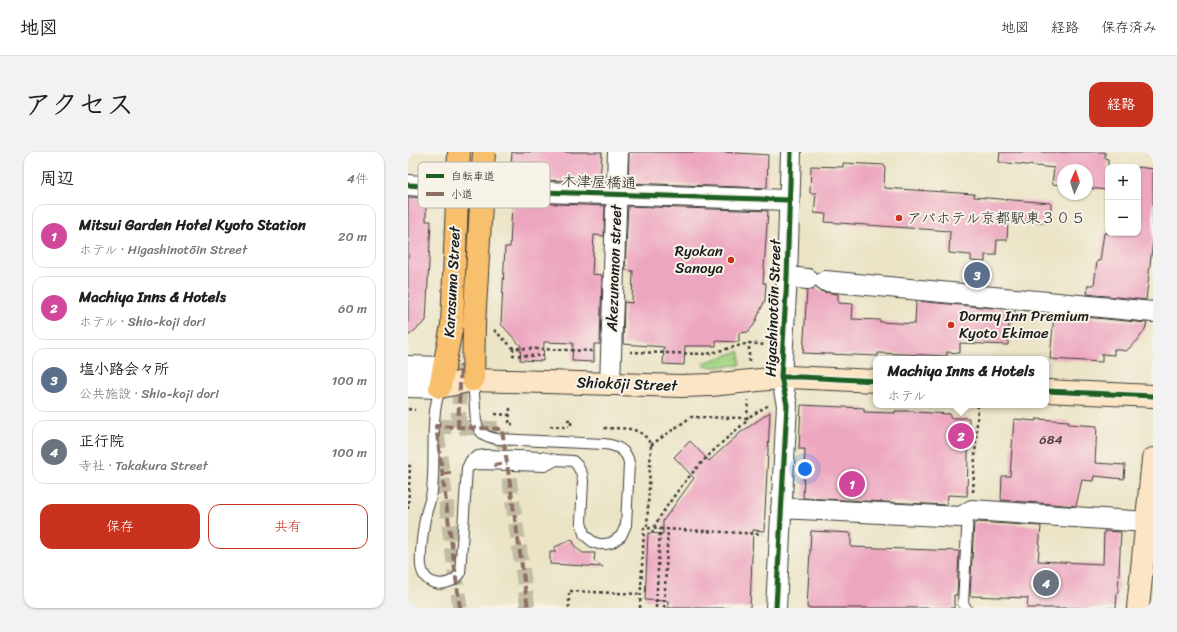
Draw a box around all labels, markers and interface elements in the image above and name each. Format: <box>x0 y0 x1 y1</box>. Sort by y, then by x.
text: 地図 <box>20 11 58 44</box>
text: 地図 <box>1001 15 1029 40</box>
text: 経路 <box>1051 15 1079 40</box>
text: 保存済み <box>1101 15 1157 40</box>
text: アクセス <box>24 80 134 129</box>
button: 経路 <box>1089 82 1153 127</box>
legend <box>418 162 550 208</box>
text: 周辺 <box>40 163 74 193</box>
north arrow <box>1057 164 1093 200</box>
map controls <box>1105 164 1141 236</box>
button: + <box>1105 164 1141 200</box>
text: 4件 <box>347 167 368 190</box>
text: 自転車道 <box>451 167 495 186</box>
street label: 木津屋橋通 <box>561 168 637 196</box>
text: 小道 <box>451 185 473 204</box>
button: − <box>1105 200 1141 236</box>
street label: Akezunomon street <box>599 203 629 333</box>
place label: アパホテル京都駅東３０５ <box>907 205 1086 231</box>
text: Mitsui Garden Hotel Kyoto Station <box>79 212 306 238</box>
marker: アパホテル京都駅東３０５ <box>894 213 904 223</box>
text: 1 <box>51 225 57 248</box>
text: 20 m <box>338 225 367 248</box>
street label: Karasuma Street <box>436 225 468 338</box>
text: ホテル · Higashinotōin Street <box>79 238 247 261</box>
place label: Ryokan Sanoya <box>675 238 723 281</box>
street label: Higashinotōin Street <box>758 238 788 377</box>
marker: Ryokan Sanoya <box>726 255 736 265</box>
pin: 3 <box>964 260 990 290</box>
text: Machiya Inns & Hotels <box>79 284 226 310</box>
text: 2 <box>50 297 58 320</box>
text: 60 m <box>338 297 367 320</box>
place label: Dormy Inn Premium Kyoto Ekimae <box>959 303 1089 346</box>
text: ホテル · Shio-koji dori <box>79 310 205 333</box>
marker: Dormy Inn Premium Kyoto Ekimae <box>946 320 956 330</box>
text: 塩小路会々所 <box>79 356 169 382</box>
popup <box>873 356 1049 408</box>
text: Machiya Inns & Hotels <box>888 358 1034 384</box>
text: 3 <box>50 369 58 392</box>
text: 100 m <box>332 369 367 392</box>
street label: Shiokōji Street <box>576 369 679 399</box>
text: 公共施設 · Shio-koji dori <box>79 382 219 405</box>
text: ホテル <box>888 384 926 407</box>
pin: 2 <box>948 421 974 451</box>
text: 正行院 <box>79 428 124 454</box>
house number: 684 <box>1039 428 1063 451</box>
text: 4 <box>50 441 58 464</box>
text: 100 m <box>332 441 367 464</box>
text: 寺社 · Takakura Street <box>79 454 208 477</box>
your location <box>795 459 815 479</box>
pin: 1 <box>839 469 865 499</box>
button: 保存 <box>40 504 200 549</box>
button: 共有 <box>208 504 368 549</box>
pin: 4 <box>1033 568 1059 598</box>

